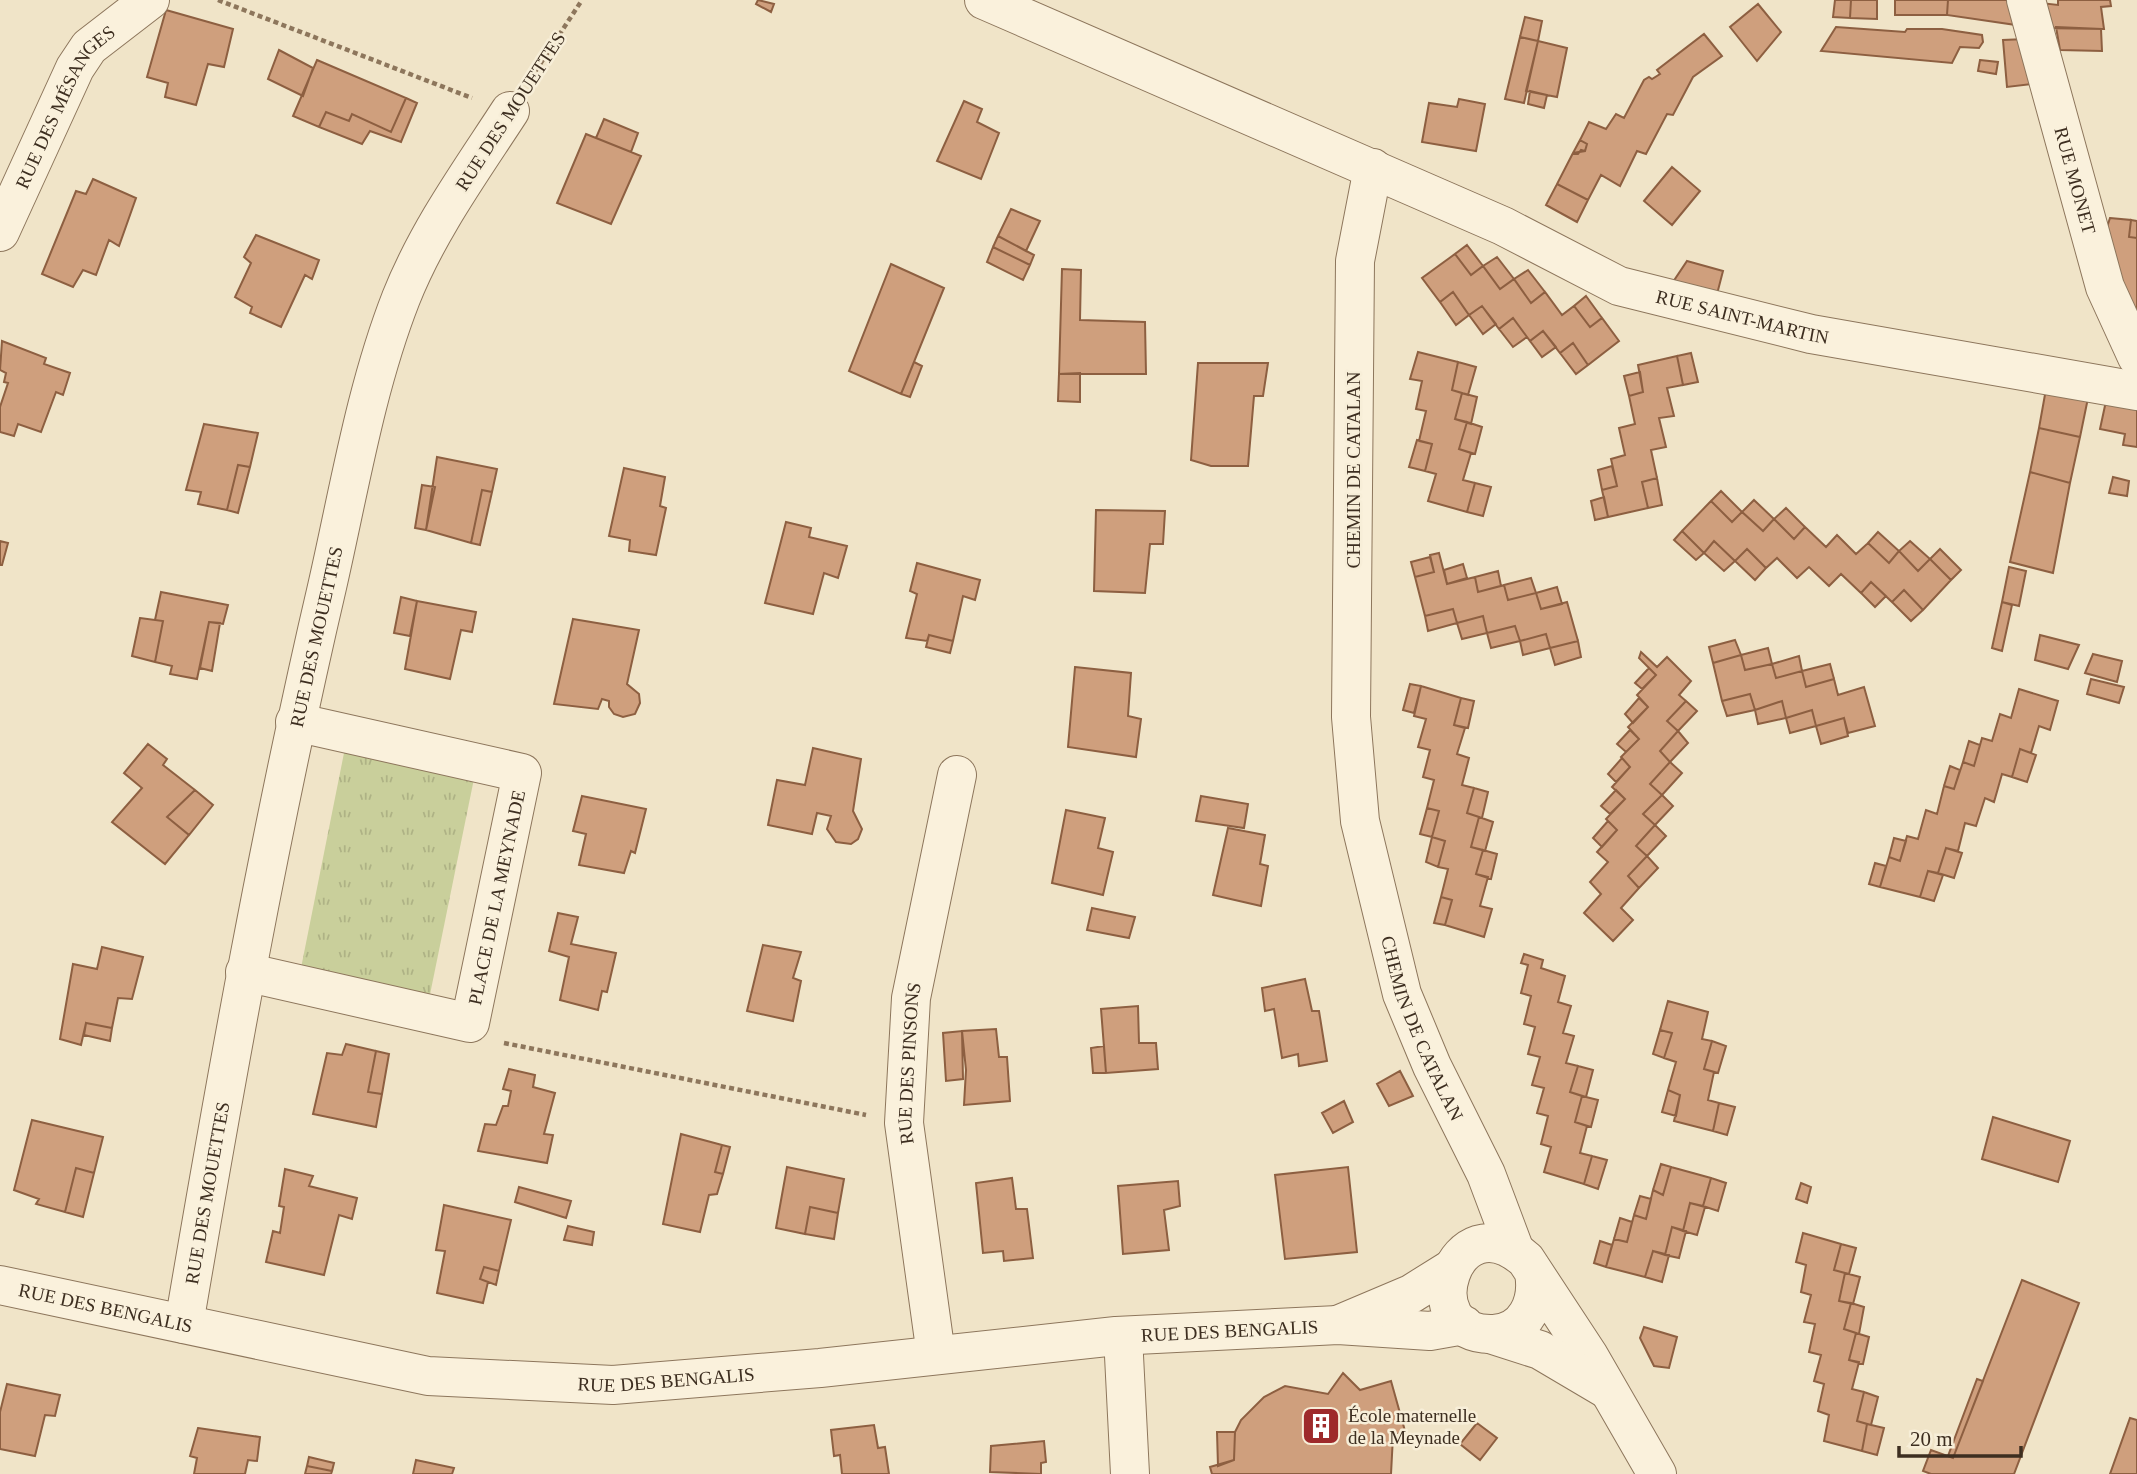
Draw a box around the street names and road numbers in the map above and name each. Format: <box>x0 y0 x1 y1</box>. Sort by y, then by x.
street label: RUE DES MÉSANGES <box>11 21 119 192</box>
street label: RUE DES MOUETTES <box>451 28 570 194</box>
street label: RUE MONET <box>2050 124 2100 237</box>
street label: RUE SAINT-MARTIN <box>1654 286 1831 348</box>
street label: CHEMIN DE CATALAN <box>1343 371 1364 568</box>
street label: RUE DES MOUETTES <box>286 544 347 729</box>
street label: PLACE DE LA MEYNADE <box>464 788 529 1007</box>
street label: CHEMIN DE CATALAN <box>1377 934 1468 1124</box>
street label: RUE DES PINSONS <box>893 980 925 1146</box>
street label: RUE DES MOUETTES <box>181 1100 233 1286</box>
street label: RUE DES BENGALIS <box>17 1279 195 1337</box>
street label: RUE DES BENGALIS <box>1141 1316 1319 1346</box>
street label: RUE DES BENGALIS <box>577 1363 755 1396</box>

